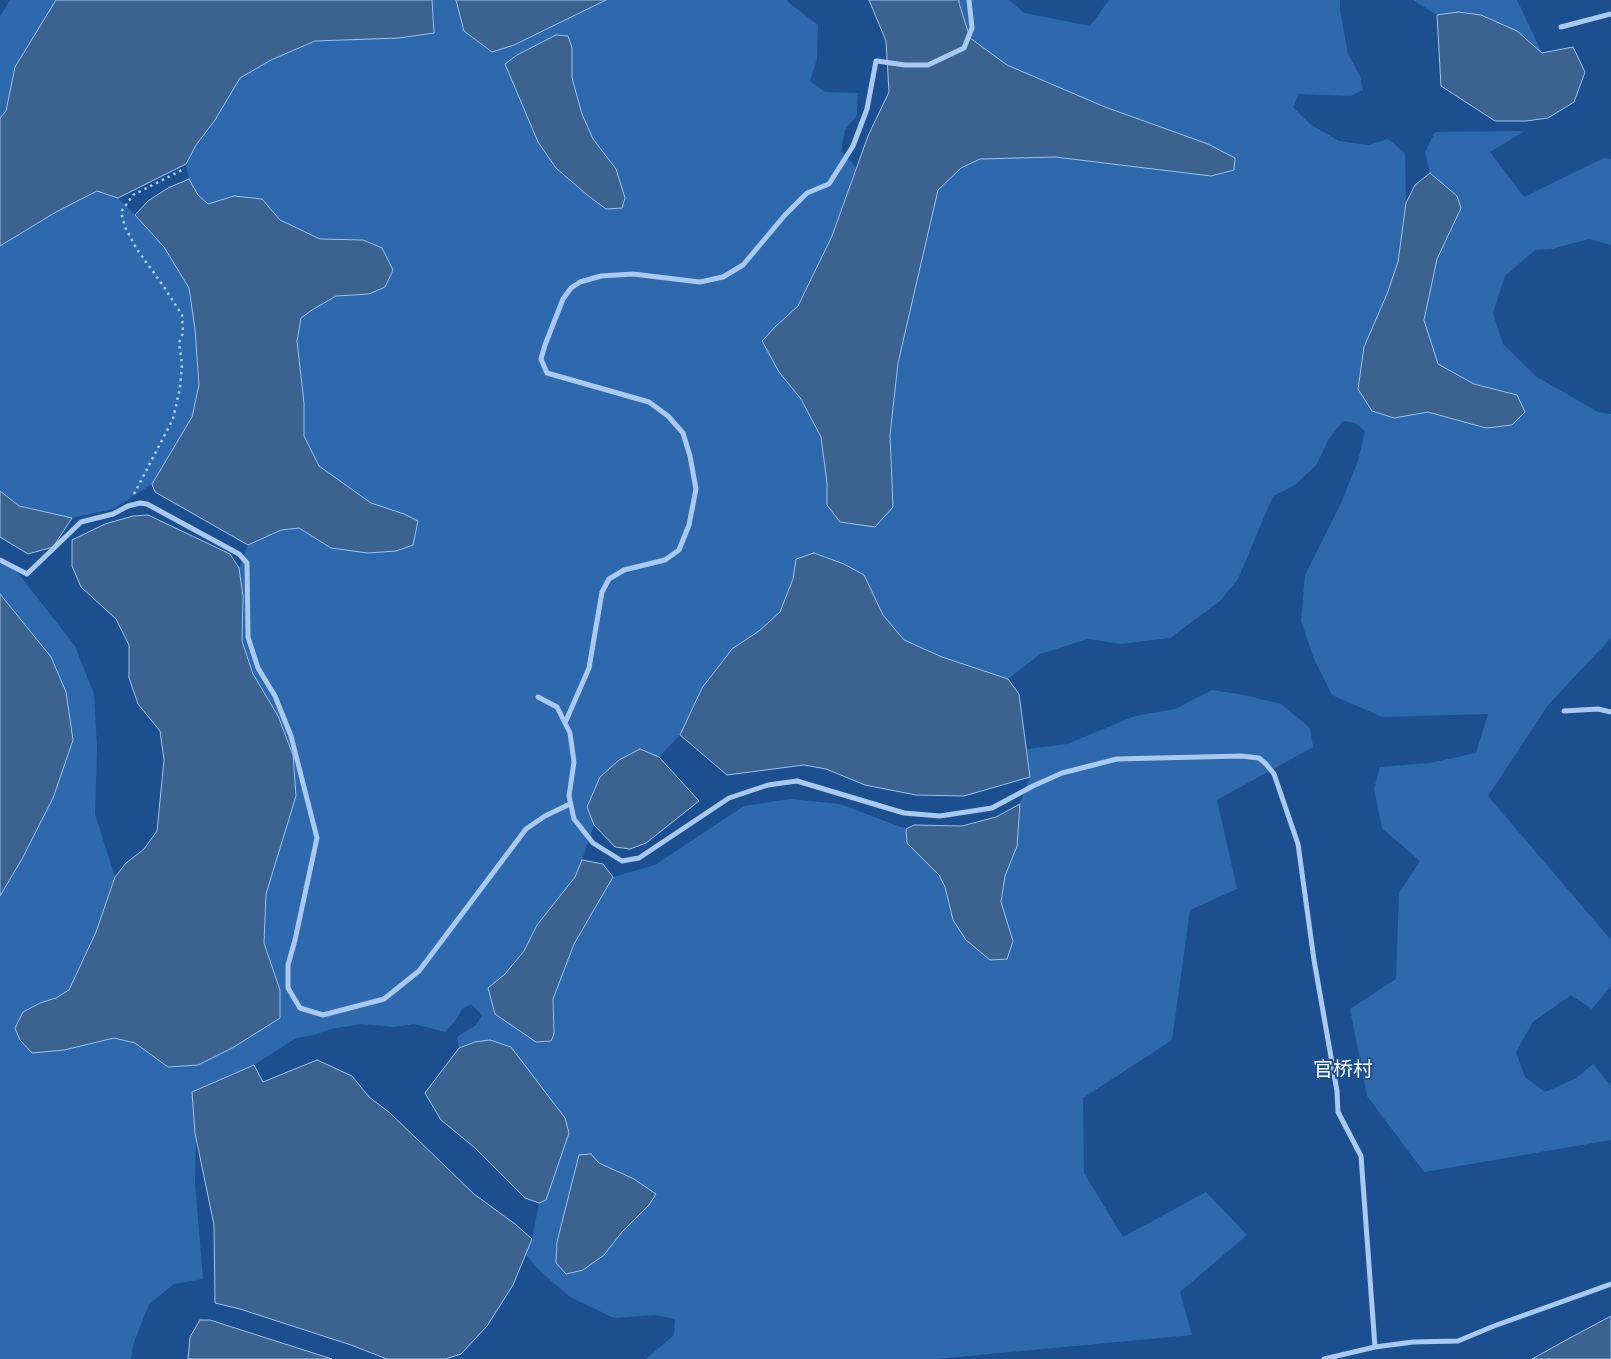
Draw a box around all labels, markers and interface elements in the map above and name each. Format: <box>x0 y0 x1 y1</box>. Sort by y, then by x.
district label: 官桥村 <box>1313 1059 1373 1083</box>

